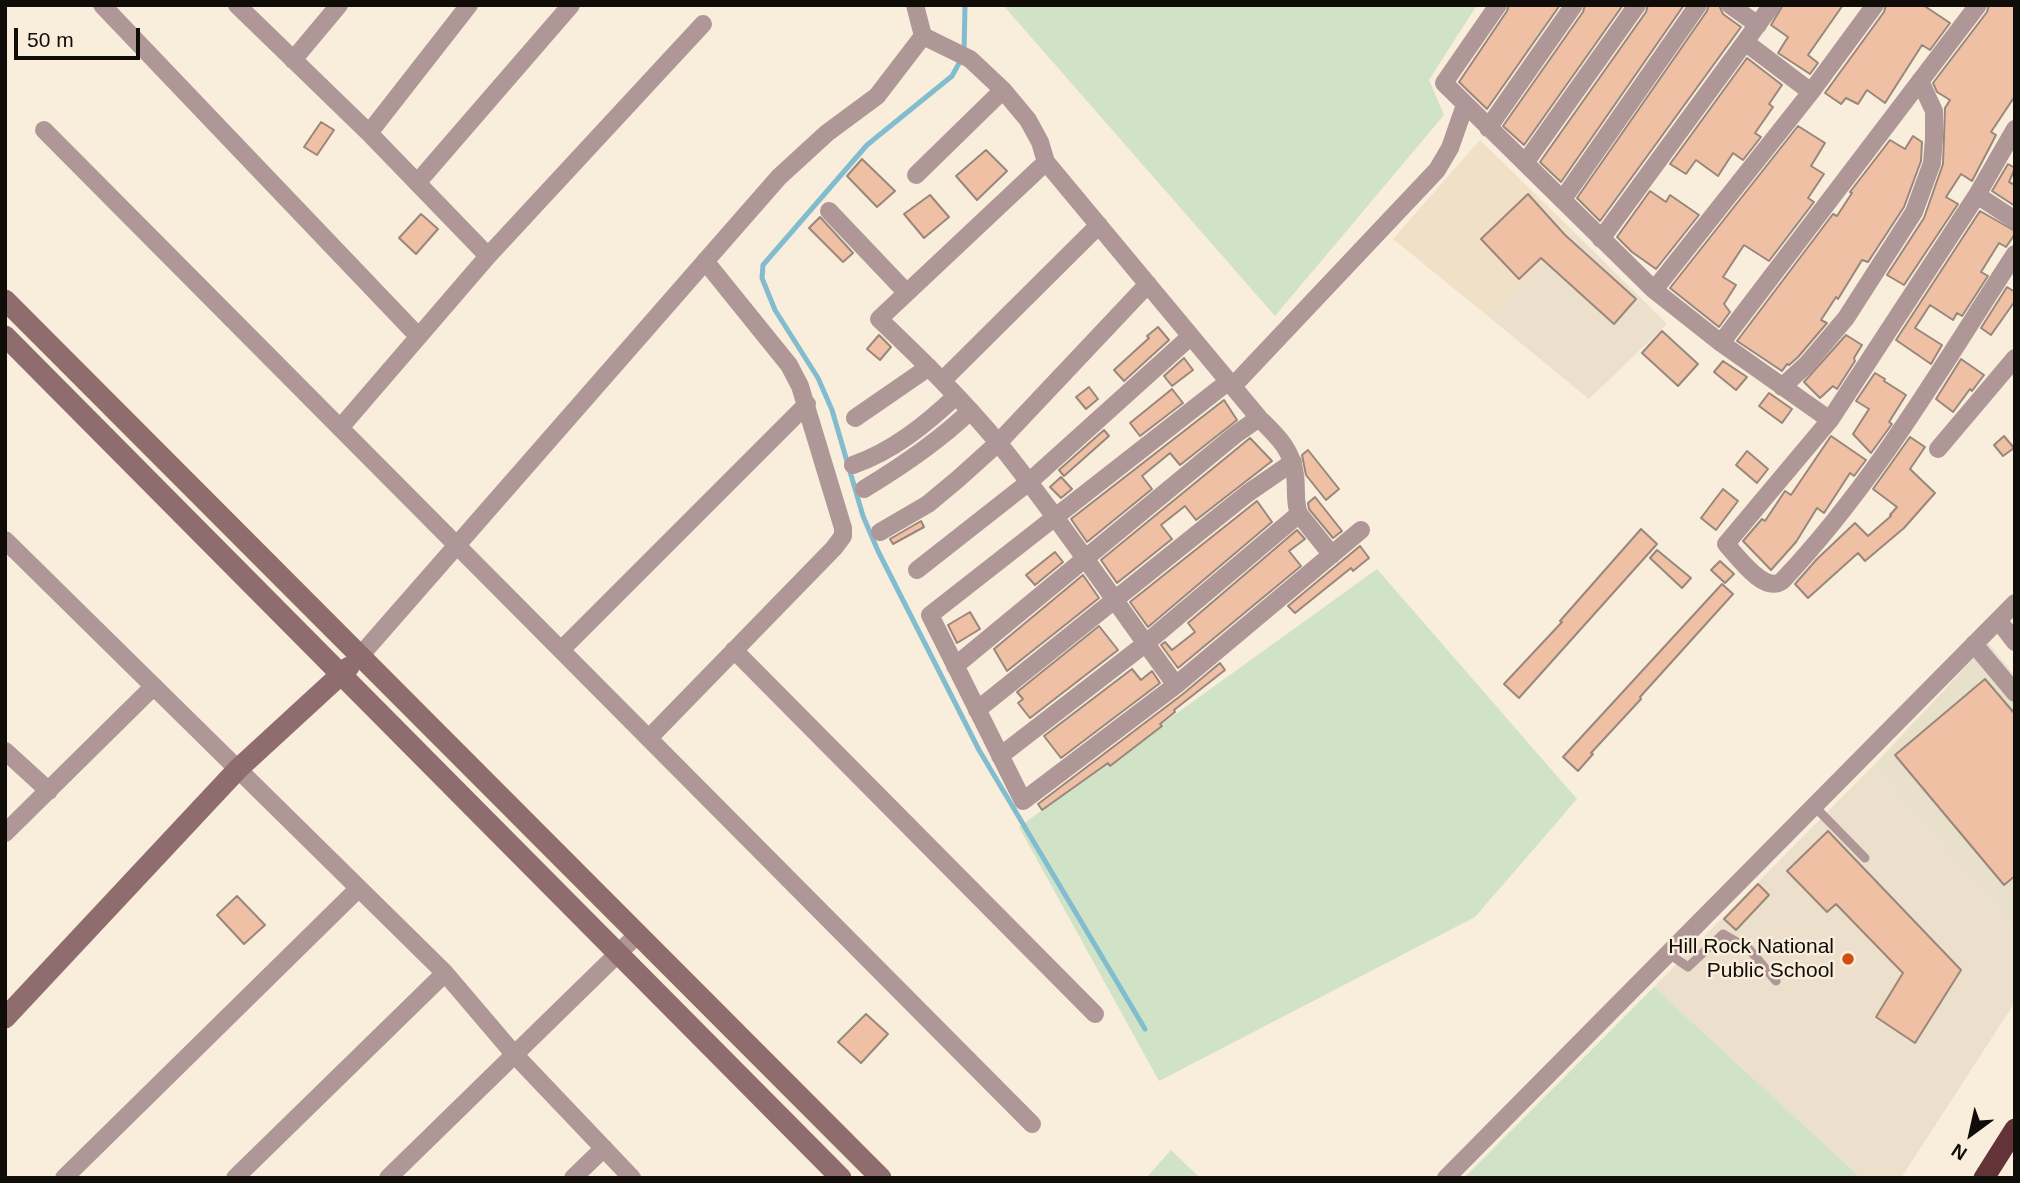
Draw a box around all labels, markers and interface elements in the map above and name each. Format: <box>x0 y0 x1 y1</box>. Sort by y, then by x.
scale bar <box>18 14 144 58</box>
text: 50 m <box>27 28 74 51</box>
place label: Hill Rock National Public School <box>1668 934 1834 984</box>
marker: Hill Rock National Public School <box>1840 951 1856 967</box>
north arrow <box>1936 1099 2006 1169</box>
text: N <box>1948 1139 1971 1165</box>

